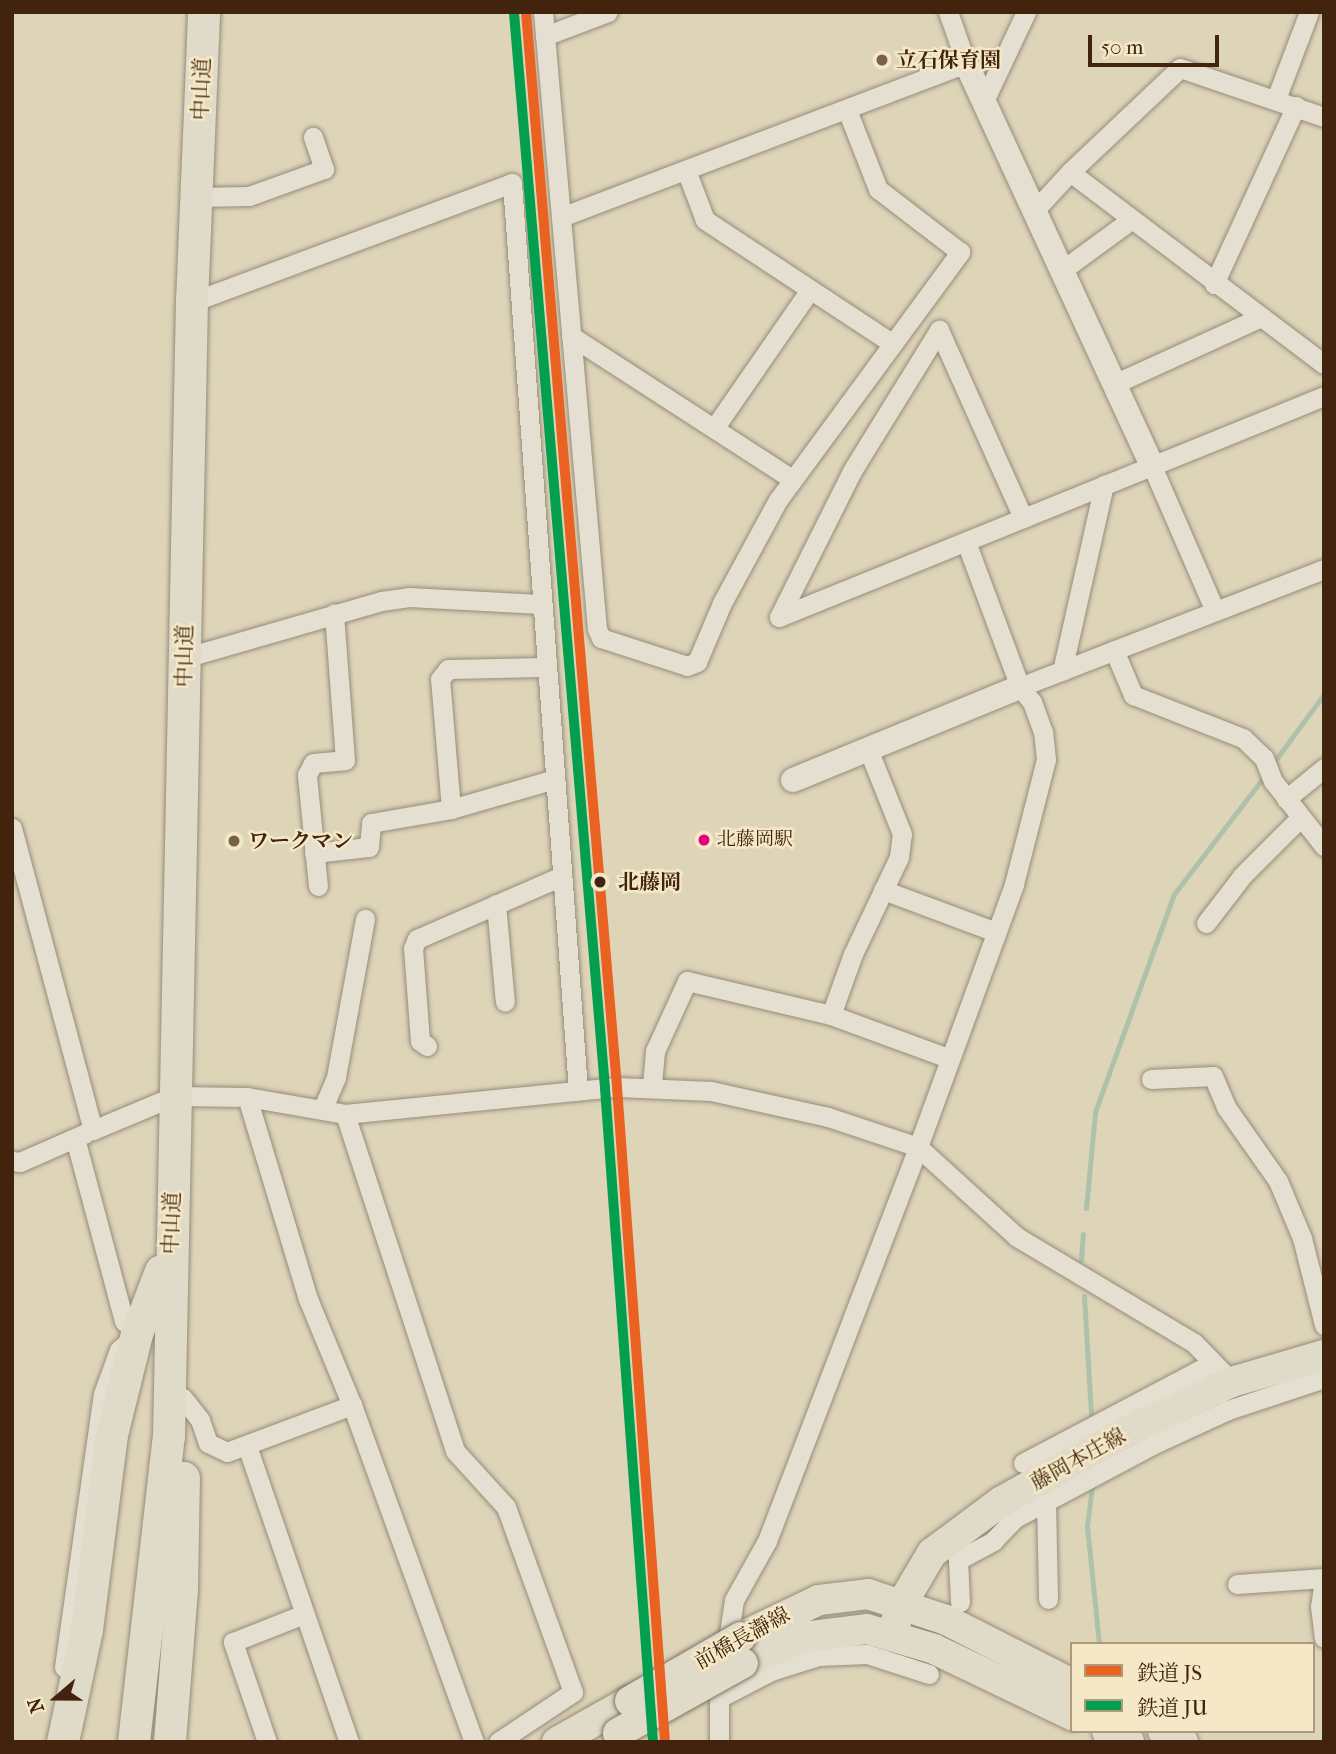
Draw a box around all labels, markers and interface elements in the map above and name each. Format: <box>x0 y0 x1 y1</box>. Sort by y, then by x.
scale bar <box>1091 21 1222 65</box>
text: 50 m <box>1101 35 1144 59</box>
place label: 立石保育園 <box>896 47 1001 73</box>
marker: 立石保育園 <box>874 52 890 68</box>
street label: 中山道 <box>187 57 215 121</box>
street label: 中山道 <box>171 624 197 688</box>
place label: ワークマン <box>248 828 353 854</box>
place label: 北藤岡駅 <box>717 829 793 851</box>
marker: ワークマン <box>226 833 242 849</box>
marker: 北藤岡駅 <box>697 833 711 847</box>
place label: 北藤岡 <box>618 869 681 895</box>
marker: 北藤岡 <box>589 871 611 893</box>
street label: 中山道 <box>157 1191 185 1255</box>
street label: 藤岡本庄線 <box>1026 1423 1130 1495</box>
street label: 前橋長瀞線 <box>690 1602 794 1674</box>
legend <box>1070 1642 1315 1733</box>
text: 鉄道 JS <box>1137 1661 1202 1685</box>
north arrow <box>21 1663 91 1733</box>
text: N <box>23 1695 49 1716</box>
text: 鉄道 JU <box>1137 1696 1208 1720</box>

